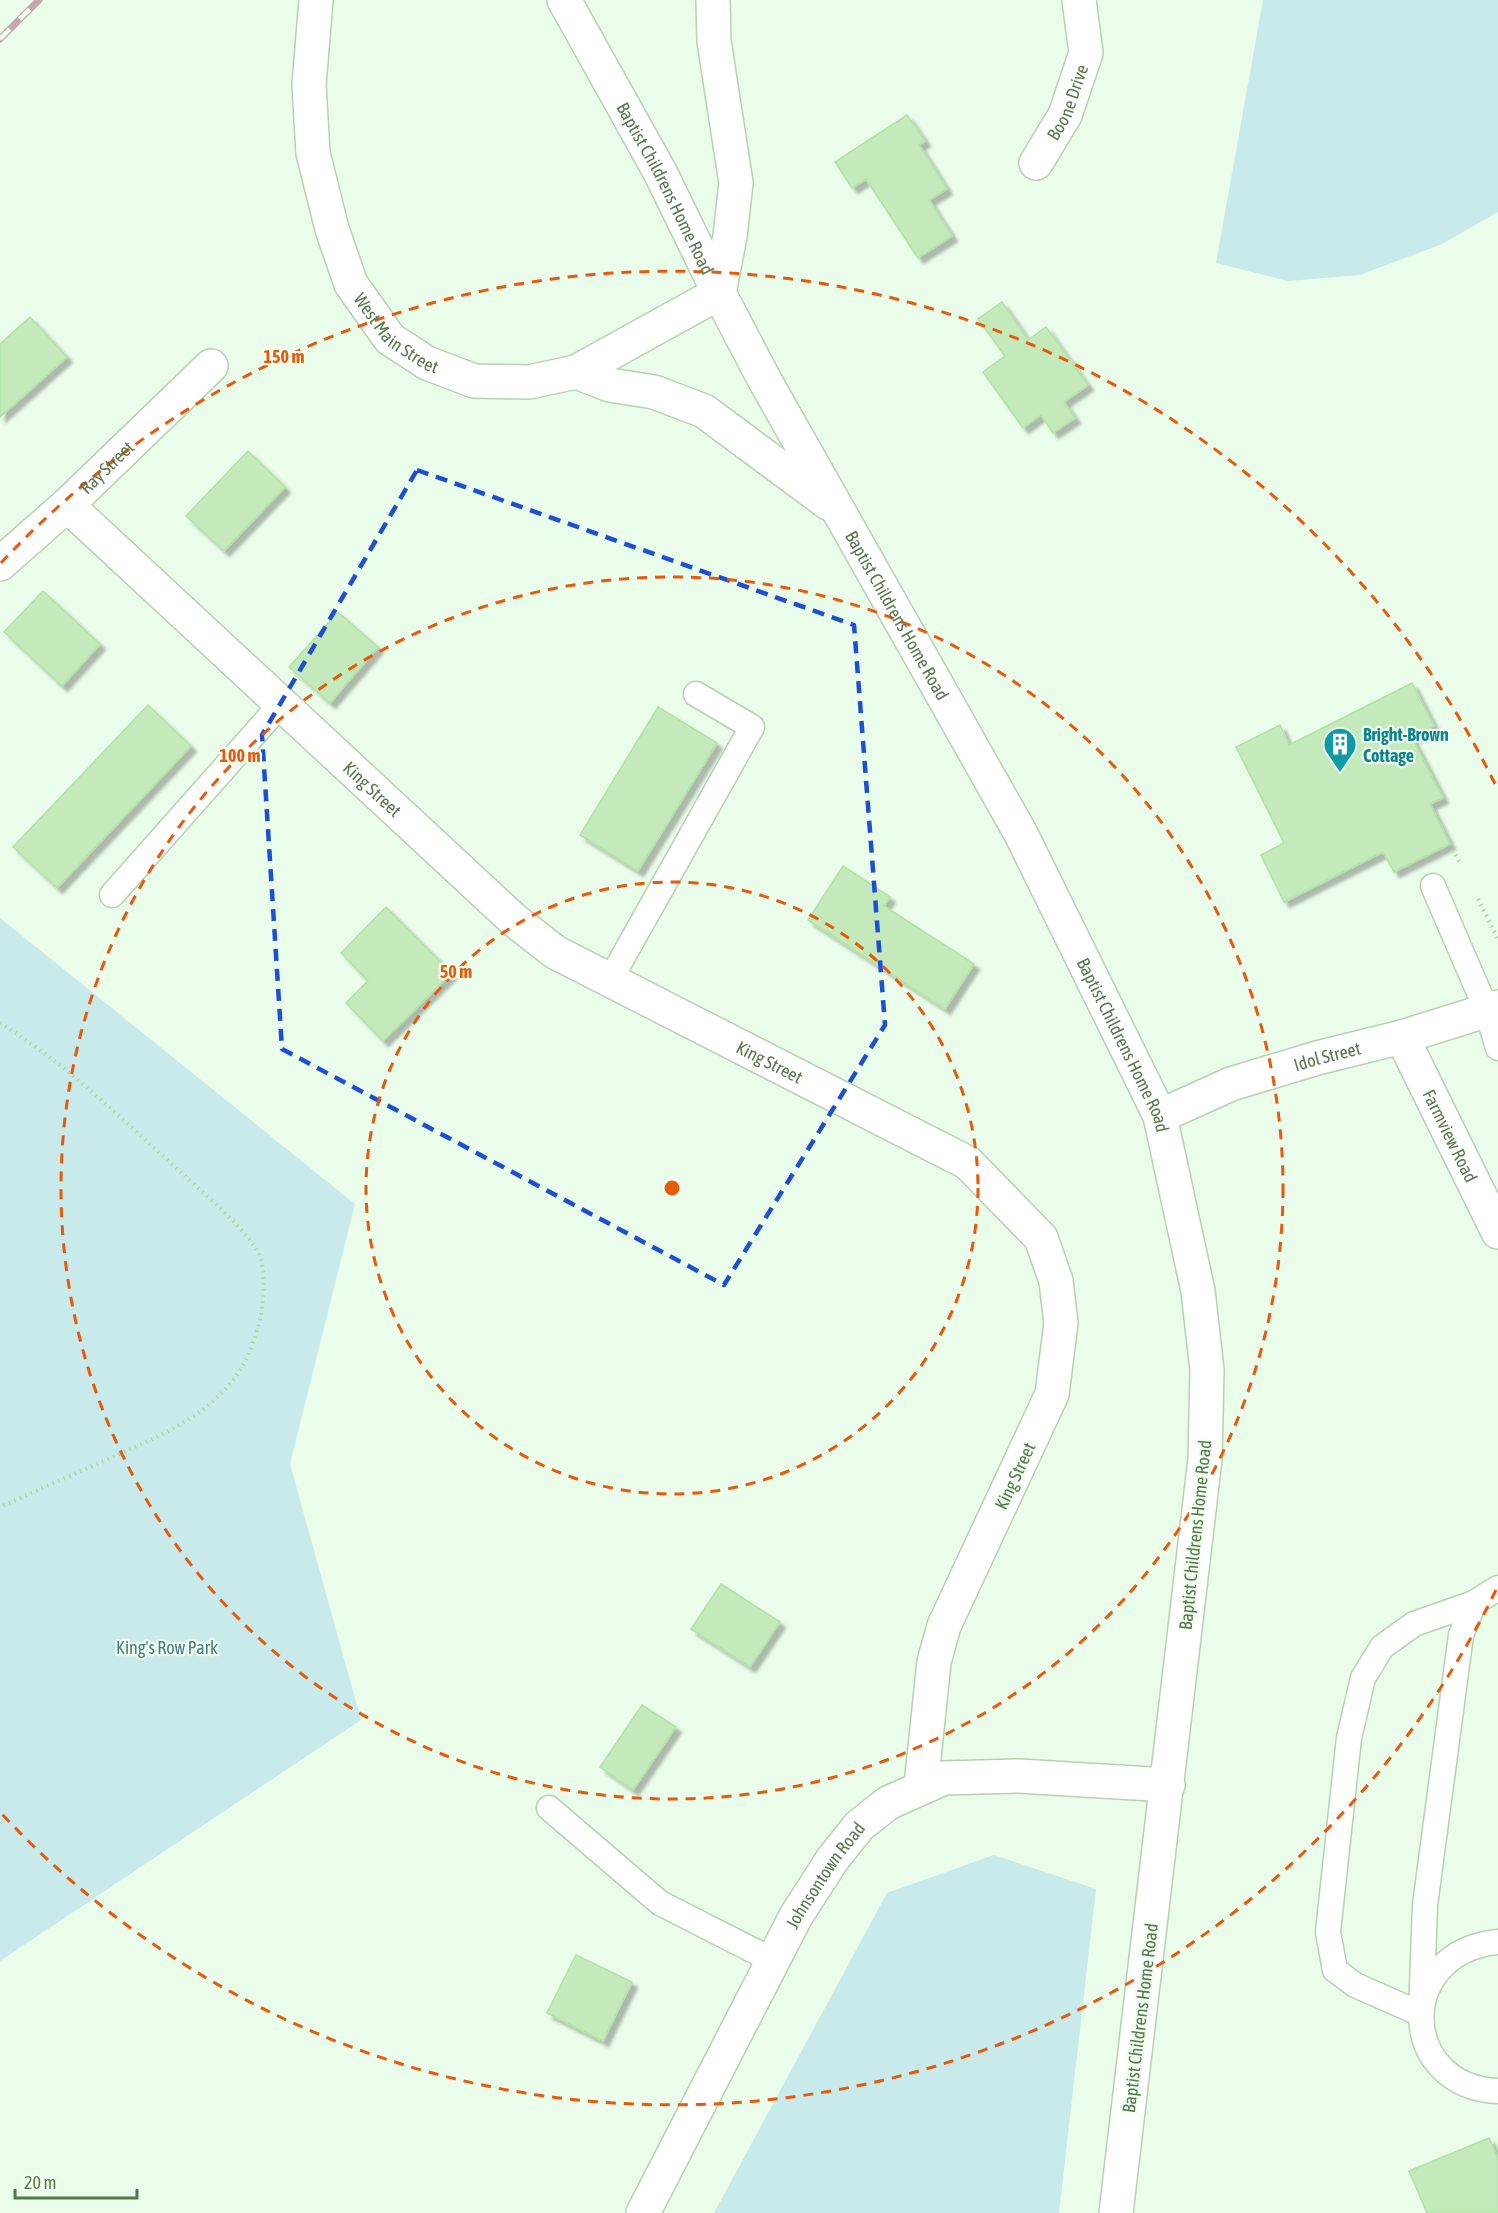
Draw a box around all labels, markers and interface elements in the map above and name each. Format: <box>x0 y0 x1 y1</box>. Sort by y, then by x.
street label: Boone Drive <box>1042 62 1092 144</box>
street label: Baptist Childrens Home Road <box>613 98 719 278</box>
street label: West Main Street <box>350 289 442 377</box>
text: 150 m <box>264 346 304 367</box>
street label: Ray Street <box>75 436 138 498</box>
street label: Baptist Childrens Home Road <box>841 527 954 704</box>
place label: Bright-Brown Cottage <box>1363 724 1449 766</box>
building icon: Bright-Brown Cottage <box>1322 726 1358 773</box>
text: 100 m <box>220 745 260 766</box>
street label: King Street <box>339 757 406 821</box>
street label: Baptist Childrens Home Road <box>1073 954 1174 1134</box>
text: 50 m <box>440 961 472 982</box>
street label: King Street <box>733 1036 806 1087</box>
street label: Idol Street <box>1291 1037 1363 1075</box>
street label: Farmview Road <box>1419 1086 1482 1186</box>
centre of rings <box>662 1178 682 1198</box>
street label: King Street <box>990 1439 1040 1513</box>
street label: Baptist Childrens Home Road <box>1175 1439 1215 1631</box>
park label: King's Row Park <box>116 1637 218 1658</box>
street label: Johnsontown Road <box>781 1818 869 1932</box>
street label: Baptist Childrens Home Road <box>1118 1922 1162 2114</box>
scale bar <box>15 2162 136 2200</box>
text: 20 m <box>24 2172 56 2193</box>

